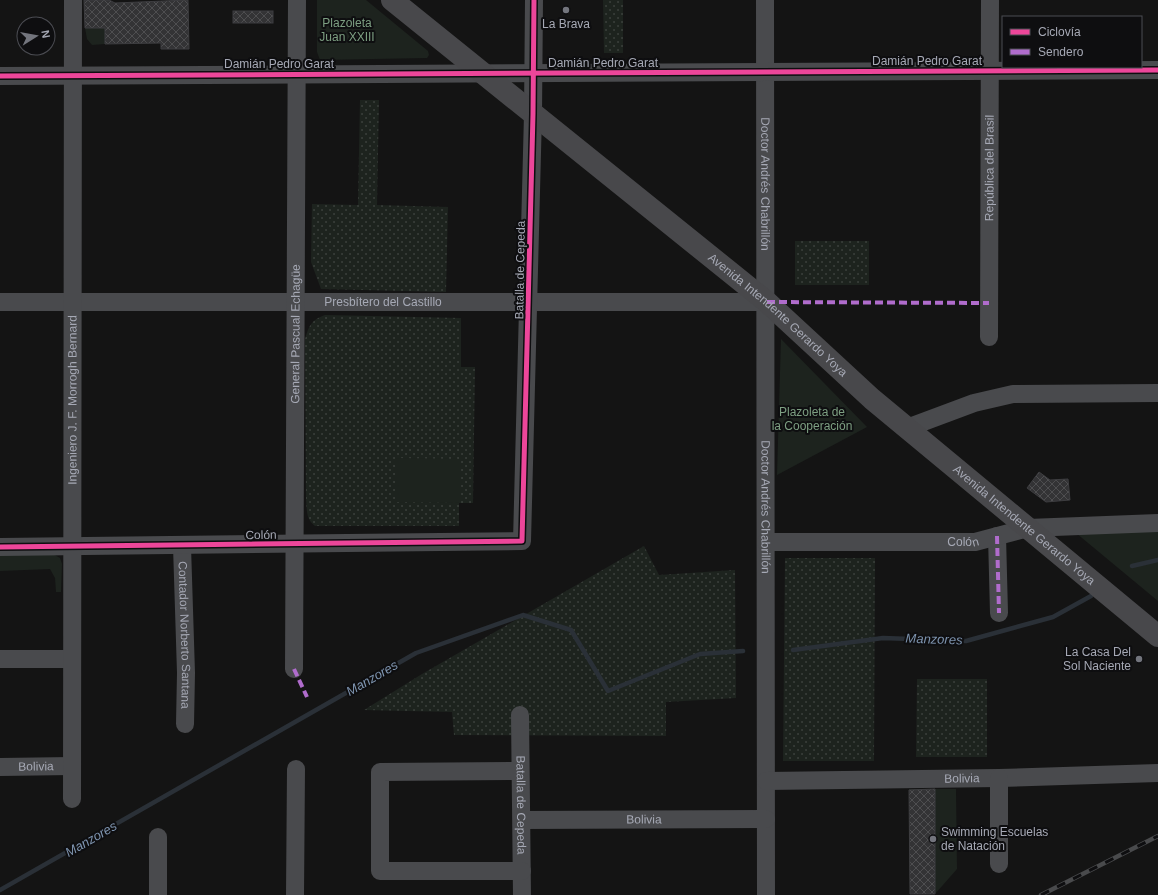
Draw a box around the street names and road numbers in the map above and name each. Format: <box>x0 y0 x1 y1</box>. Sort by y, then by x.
street label: Damián Pedro Garat <box>872 54 983 68</box>
street label: Damián Pedro Garat <box>548 56 659 70</box>
street label: Damián Pedro Garat <box>224 57 335 71</box>
street label: República del Brasil <box>982 115 997 221</box>
street label: Doctor Andrés Chabrillón <box>758 117 772 251</box>
street label: Batalla de Cepeda <box>512 220 528 319</box>
street label: Avenida Intendente Gerardo Yoya <box>705 250 850 380</box>
street label: General Pascual Echagüe <box>288 264 303 404</box>
street label: Presbítero del Castillo <box>324 295 442 309</box>
street label: Ingeniero J. F. Morrogh Bernard <box>65 315 80 485</box>
street label: Doctor Andrés Chabrillón <box>758 440 773 574</box>
street label: Avenida Intendente Gerardo Yoya <box>950 462 1098 588</box>
street label: Colón <box>245 528 277 542</box>
street label: Colón <box>947 534 980 550</box>
street label: Contador Norberto Santana <box>175 561 193 709</box>
street label: Batalla de Cepeda <box>513 755 529 855</box>
street label: Bolivia <box>18 759 54 774</box>
street label: Bolivia <box>944 771 980 786</box>
street label: Bolivia <box>626 812 662 827</box>

